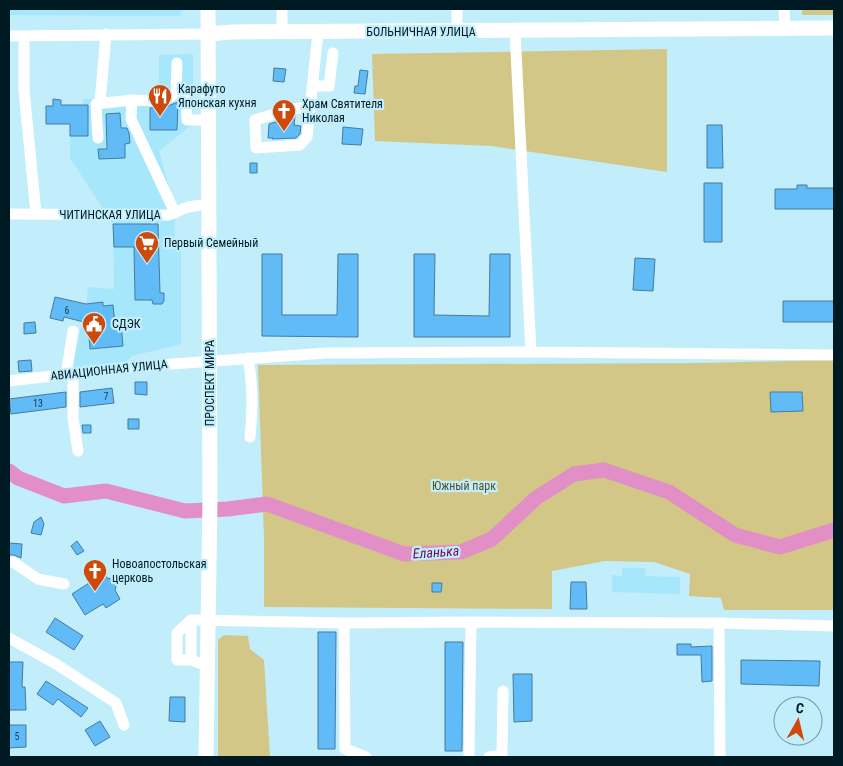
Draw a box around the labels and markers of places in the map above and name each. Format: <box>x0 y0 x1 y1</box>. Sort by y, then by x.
place label: Карафуто Японская кухня <box>178 82 257 110</box>
restaurant icon: Карафуто Японская кухня <box>147 83 173 117</box>
place label: Храм Святителя Николая <box>302 97 383 125</box>
church icon: Храм Святителя Николая <box>271 98 297 132</box>
supermarket icon: Первый Семейный <box>134 230 160 264</box>
place label: Первый Семейный <box>164 236 258 250</box>
public building icon: СДЭК <box>81 311 107 345</box>
place label: СДЭК <box>112 317 141 331</box>
place label: Новоапостольская церковь <box>112 557 206 585</box>
church icon: Новоапостольская церковь <box>82 558 108 592</box>

